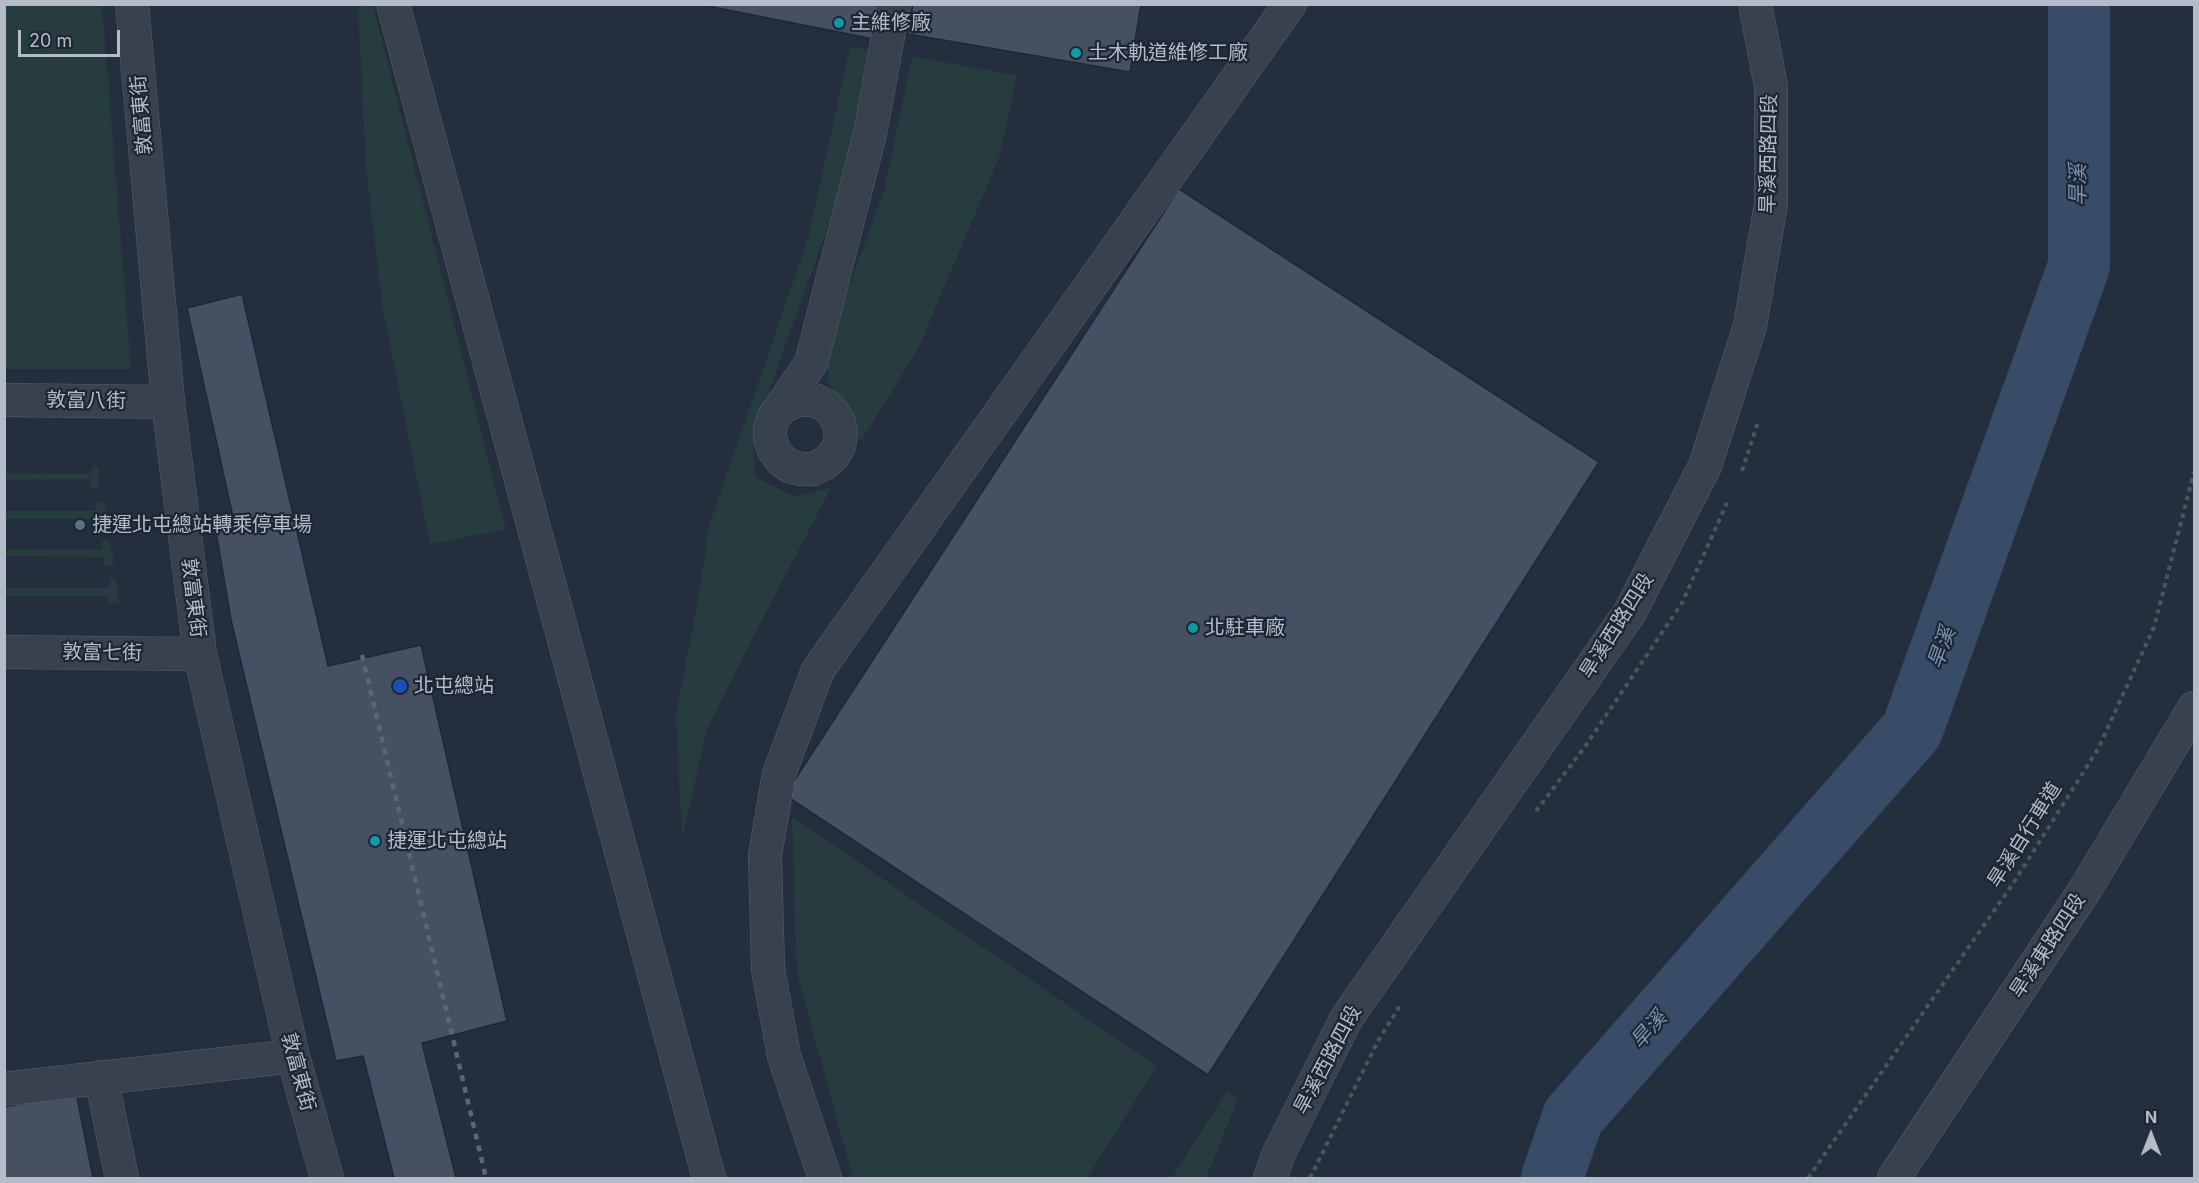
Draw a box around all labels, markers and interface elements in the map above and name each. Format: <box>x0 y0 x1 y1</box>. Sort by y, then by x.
place label: 主維修廠 <box>851 11 931 35</box>
marker: 主維修廠 <box>832 16 846 30</box>
scale bar <box>21 18 123 56</box>
text: 20 m <box>29 30 72 51</box>
place label: 土木軌道維修工廠 <box>1088 41 1248 65</box>
marker: 土木軌道維修工廠 <box>1069 46 1083 60</box>
street label: 敦富東街 <box>127 74 157 156</box>
street label: 旱溪西路四段 <box>1756 94 1782 214</box>
water label: 旱溪 <box>2066 164 2092 206</box>
street label: 敦富八街 <box>46 388 126 414</box>
place label: 捷運北屯總站轉乘停車場 <box>92 513 312 537</box>
marker: 捷運北屯總站轉乘停車場 <box>73 518 87 532</box>
street label: 敦富東街 <box>176 557 210 639</box>
street label: 旱溪西路四段 <box>1575 569 1659 683</box>
place label: 北駐車廠 <box>1205 616 1285 640</box>
marker: 北駐車廠 <box>1186 621 1200 635</box>
water label: 旱溪 <box>1923 624 1961 672</box>
street label: 敦富七街 <box>62 640 142 666</box>
place label: 北屯總站 <box>414 674 494 698</box>
marker: 北屯總站 <box>391 677 409 695</box>
street label: 旱溪自行車道 <box>1983 778 2067 892</box>
place label: 捷運北屯總站 <box>387 829 507 853</box>
marker: 捷運北屯總站 <box>368 834 382 848</box>
street label: 旱溪東路四段 <box>2005 889 2091 1003</box>
street label: 旱溪西路四段 <box>1289 1001 1367 1119</box>
water label: 旱溪 <box>1626 1006 1672 1054</box>
street label: 敦富東街 <box>276 1030 320 1114</box>
north arrow <box>2121 1105 2181 1165</box>
text: N <box>2145 1107 2157 1127</box>

